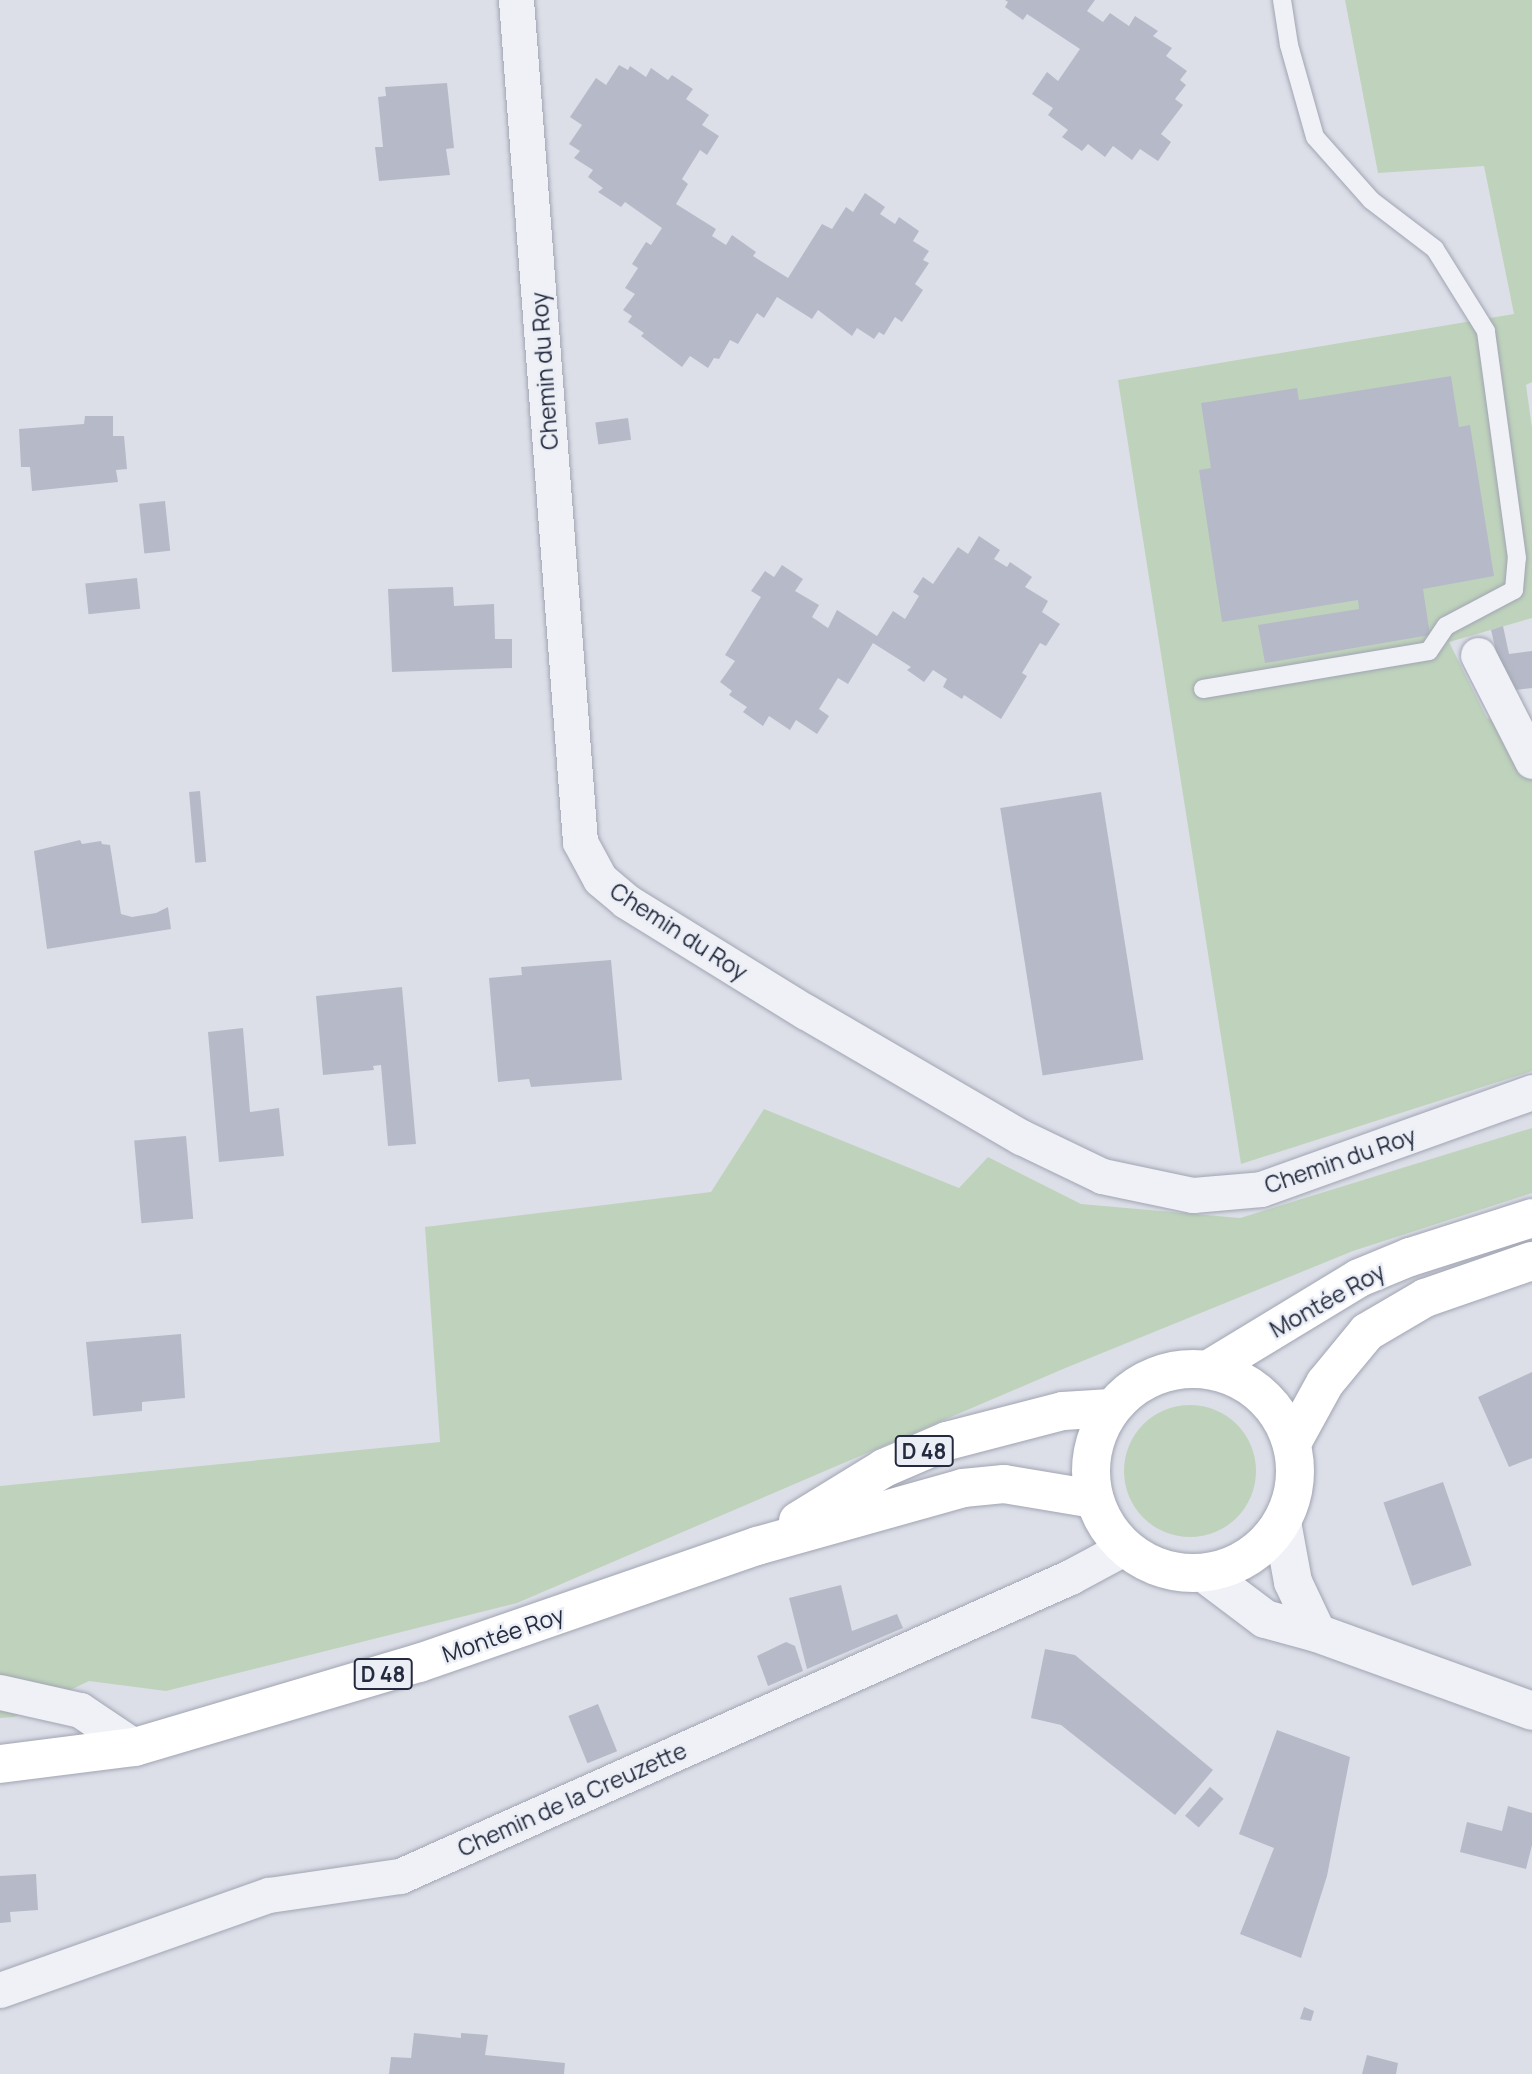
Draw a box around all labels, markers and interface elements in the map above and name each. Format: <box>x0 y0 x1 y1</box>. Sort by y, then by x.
street label: Chemin du Roy <box>525 291 563 451</box>
street label: Chemin du Roy <box>605 876 753 986</box>
street label: Chemin du Roy <box>1261 1121 1419 1199</box>
street label: Montée Roy <box>1265 1257 1389 1343</box>
road number: D 48 <box>894 1434 954 1468</box>
street label: Montée Roy <box>438 1600 568 1668</box>
road number: D 48 <box>353 1656 413 1692</box>
street label: Chemin de la Creuzette <box>453 1736 691 1862</box>

